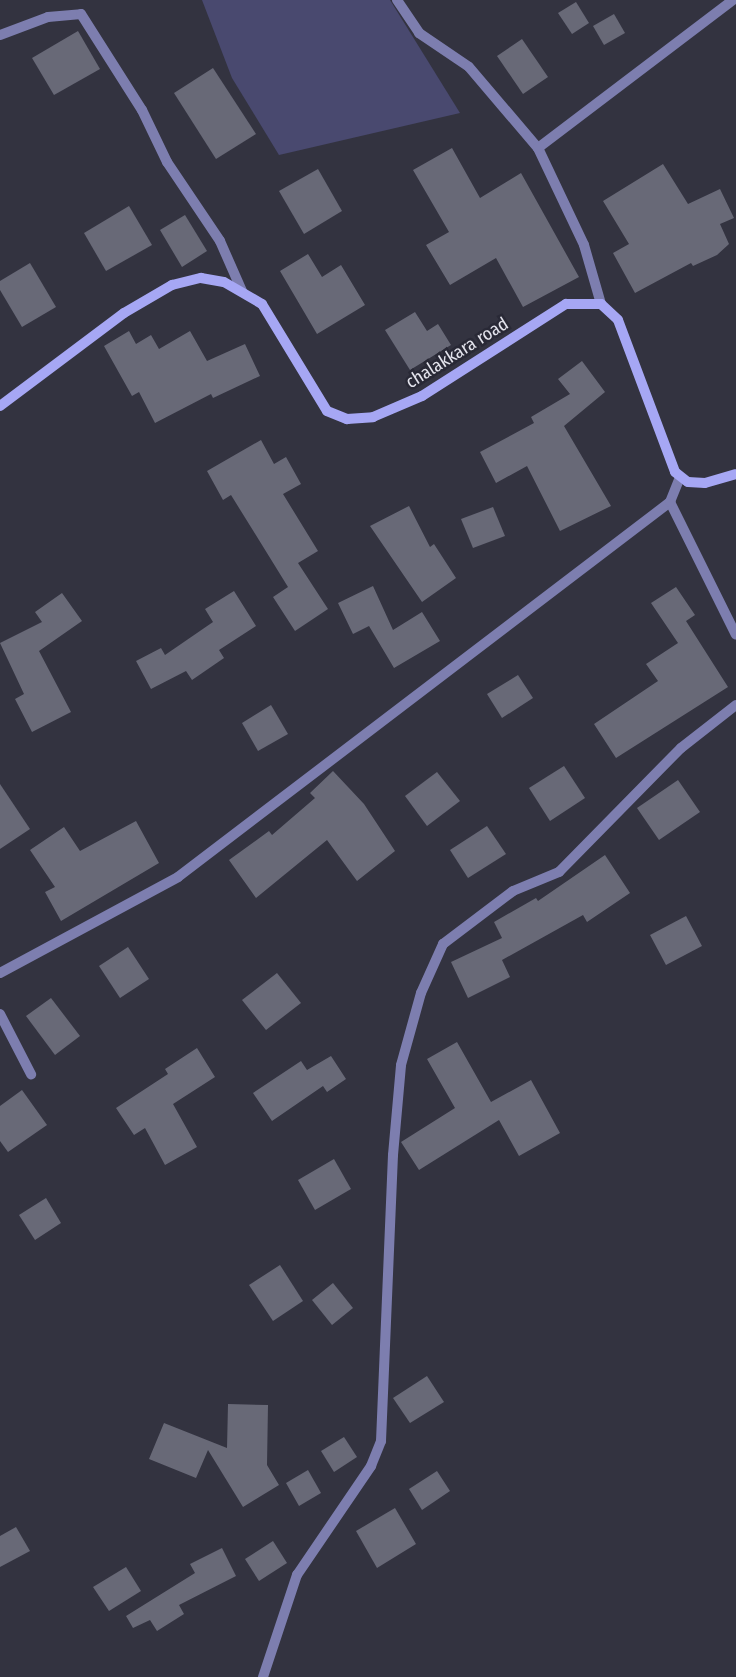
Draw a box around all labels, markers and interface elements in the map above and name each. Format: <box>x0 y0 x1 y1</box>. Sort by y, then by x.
street label: chalakkara road <box>402 313 512 393</box>

